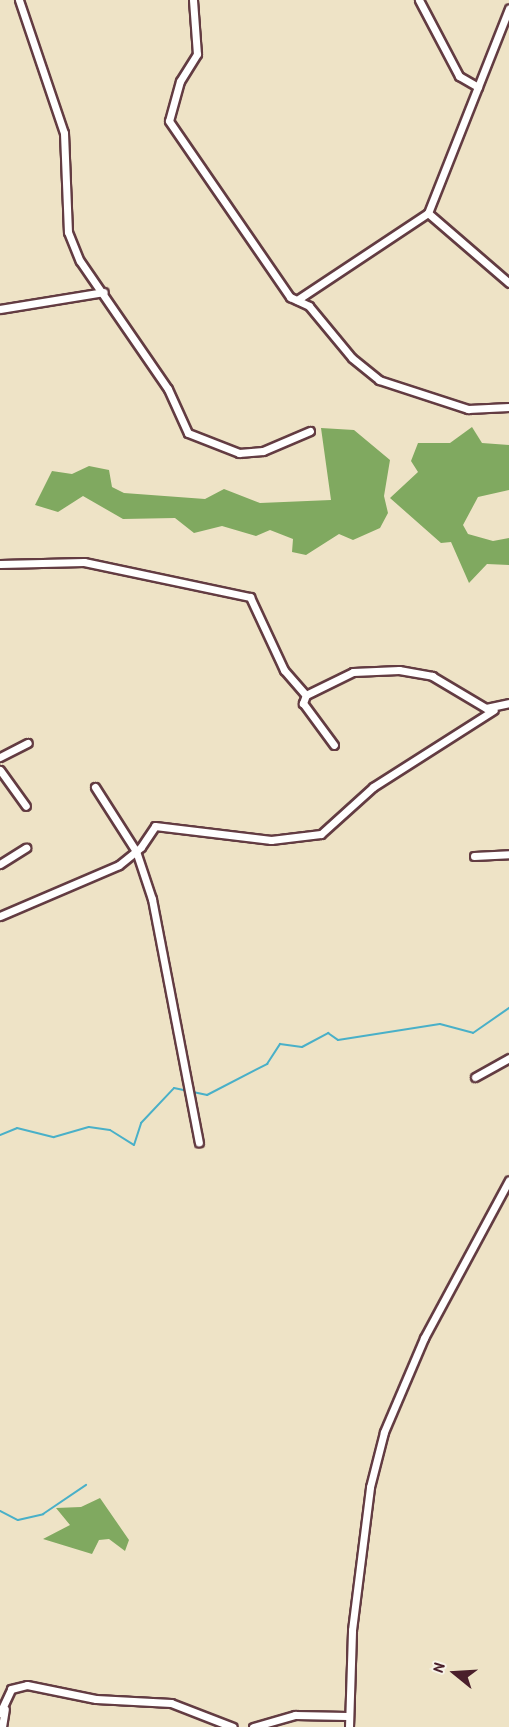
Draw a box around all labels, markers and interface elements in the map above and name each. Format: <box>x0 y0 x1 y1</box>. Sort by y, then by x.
north arrow <box>425 1643 485 1703</box>
text: N <box>426 1660 450 1675</box>

